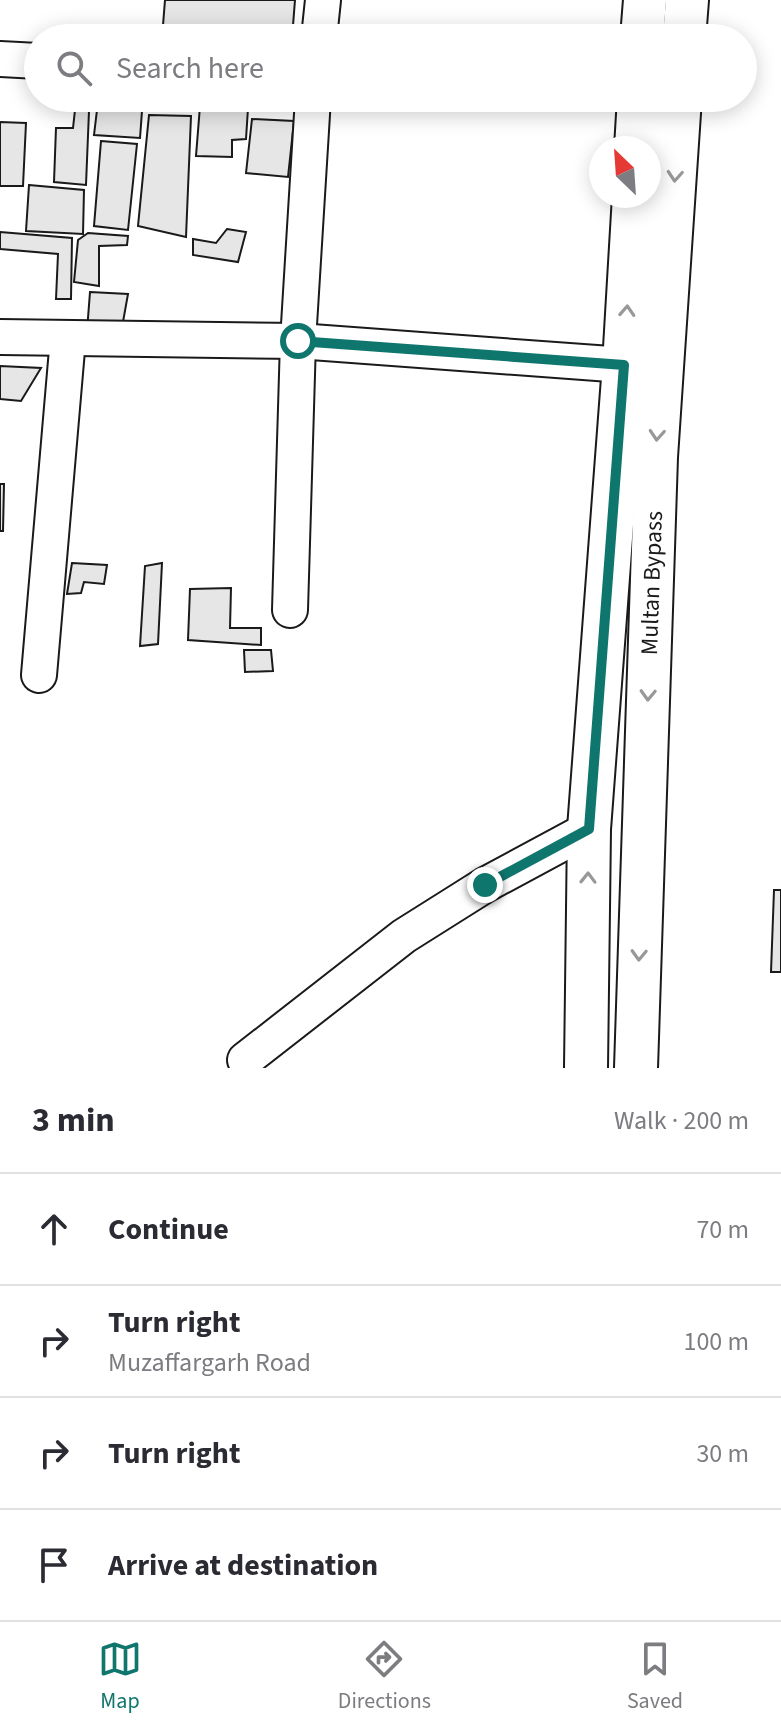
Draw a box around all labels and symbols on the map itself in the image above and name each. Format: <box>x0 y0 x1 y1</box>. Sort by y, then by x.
north arrow <box>589 136 661 208</box>
one-way arrow <box>667 170 684 183</box>
one-way arrow <box>618 304 635 317</box>
route start <box>280 323 316 359</box>
one-way arrow <box>649 429 666 442</box>
street label: Multan Bypass <box>632 510 672 656</box>
one-way arrow <box>639 689 656 702</box>
route end <box>467 867 503 903</box>
one-way arrow <box>579 871 597 884</box>
one-way arrow <box>631 949 648 962</box>

